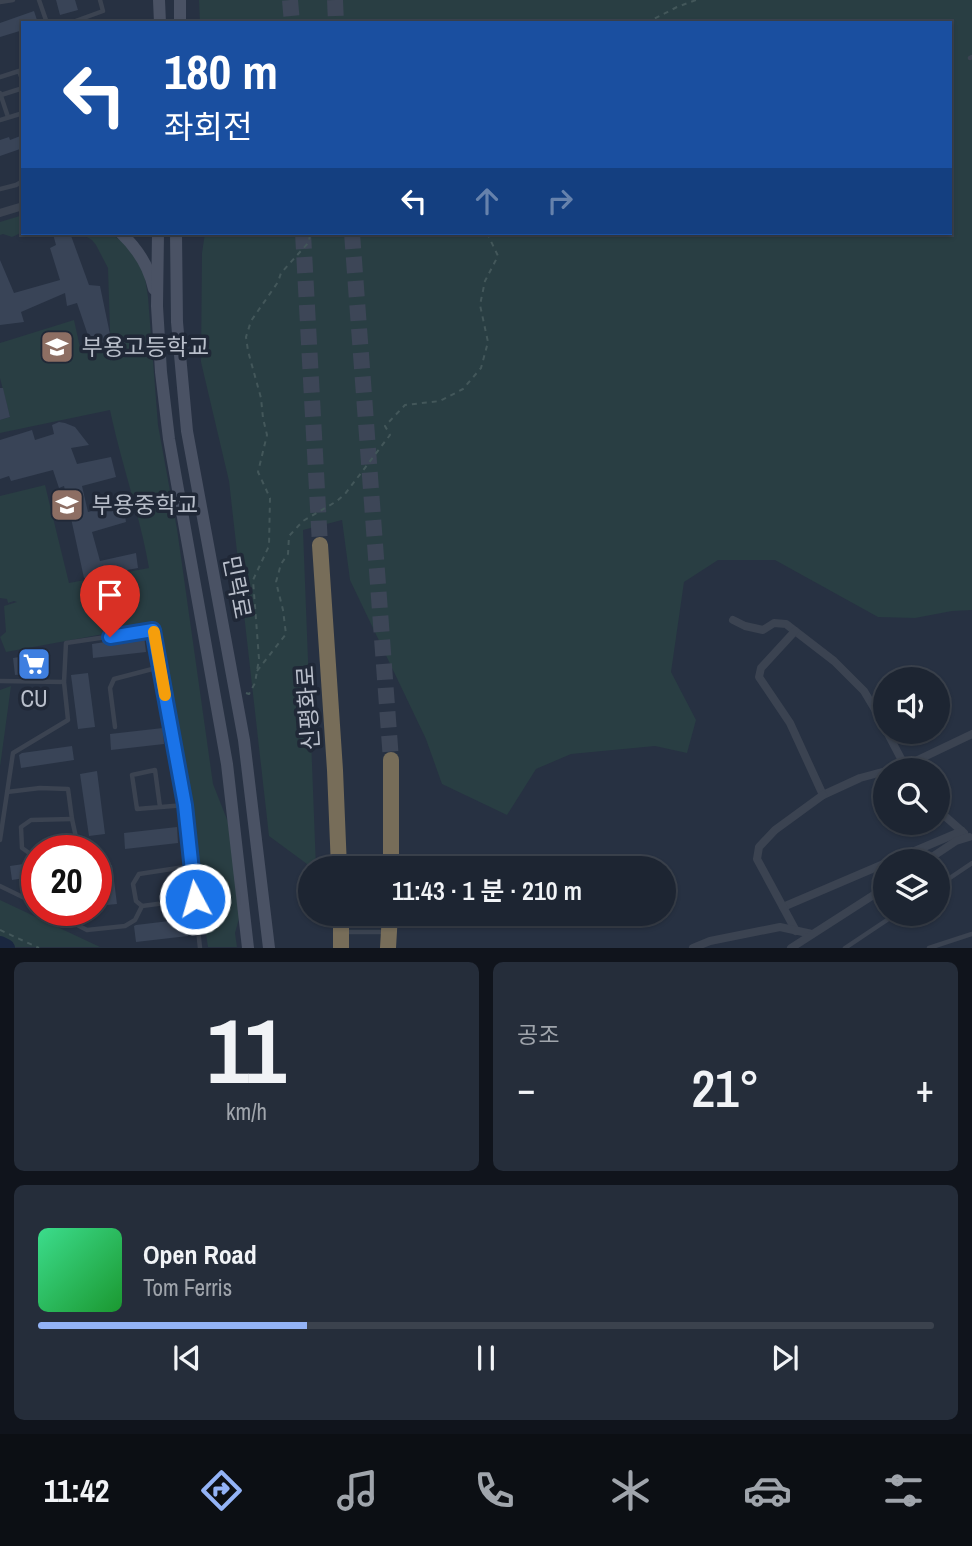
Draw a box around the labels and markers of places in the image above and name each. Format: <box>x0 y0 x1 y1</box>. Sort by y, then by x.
school or university icon: 부용고등학교 <box>38 328 76 366</box>
place label: 부용고등학교 <box>82 331 209 362</box>
school or university icon: 부용중학교 <box>48 486 86 524</box>
place label: 부용중학교 <box>92 489 198 520</box>
pin <box>80 565 140 637</box>
supermarket icon: CU <box>15 645 53 683</box>
place label: CU <box>20 683 48 714</box>

